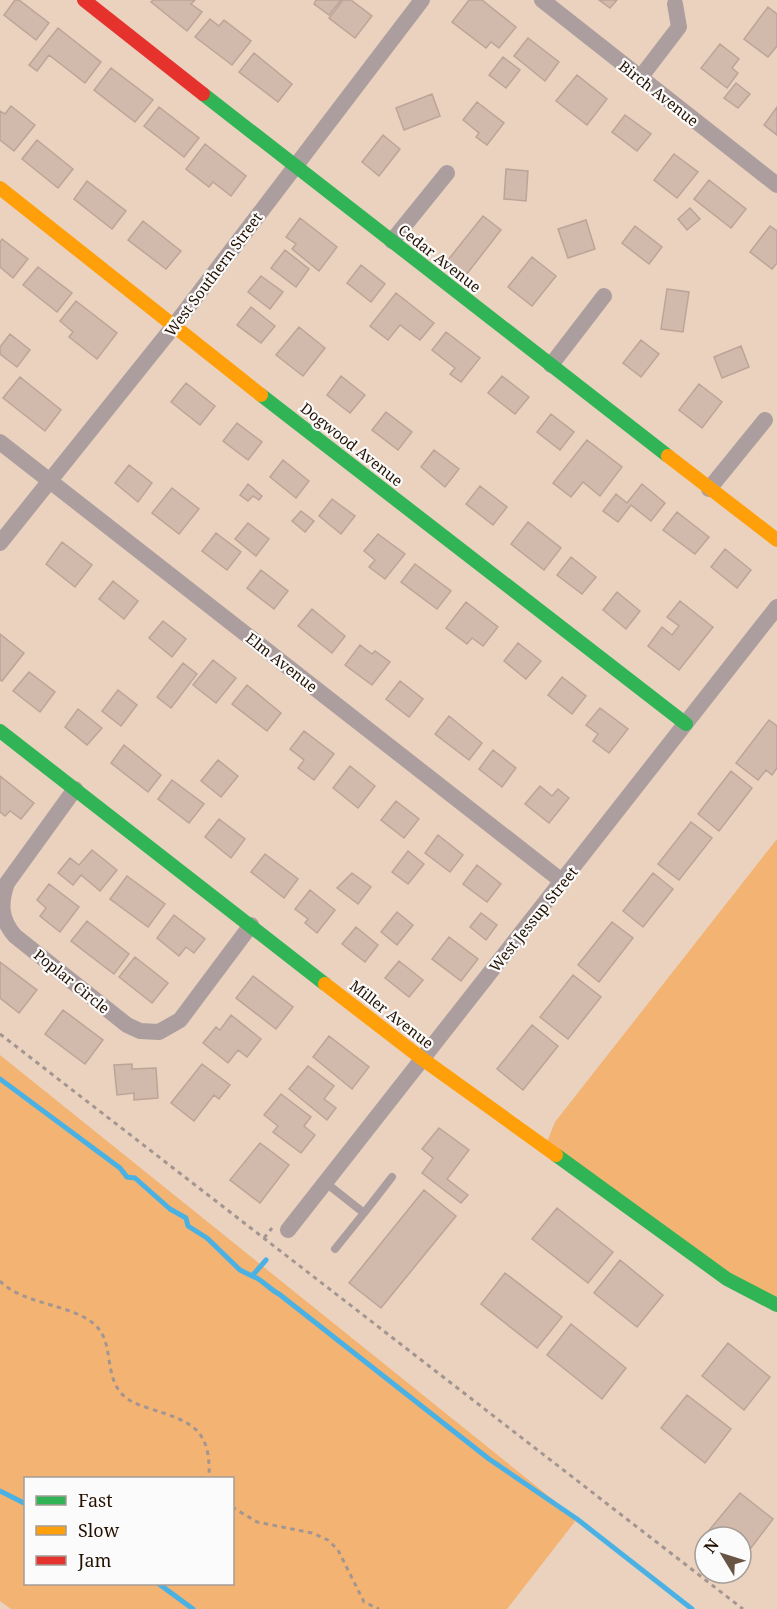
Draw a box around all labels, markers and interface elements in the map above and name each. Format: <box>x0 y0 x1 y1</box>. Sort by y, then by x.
street label: Birch Avenue <box>615 56 703 130</box>
street label: West Southern Street <box>160 208 266 340</box>
street label: Cedar Avenue <box>395 220 485 296</box>
street label: Dogwood Avenue <box>297 398 407 490</box>
street label: Elm Avenue <box>242 628 322 696</box>
street label: West Jessup Street <box>484 862 582 976</box>
street label: Poplar Circle <box>30 944 114 1018</box>
street label: Miller Avenue <box>346 975 438 1053</box>
legend <box>24 1477 234 1585</box>
text: Fast <box>78 1488 113 1512</box>
text: Slow <box>78 1518 120 1542</box>
north arrow <box>693 1525 753 1585</box>
text: N <box>699 1534 724 1558</box>
text: Jam <box>77 1548 112 1572</box>

